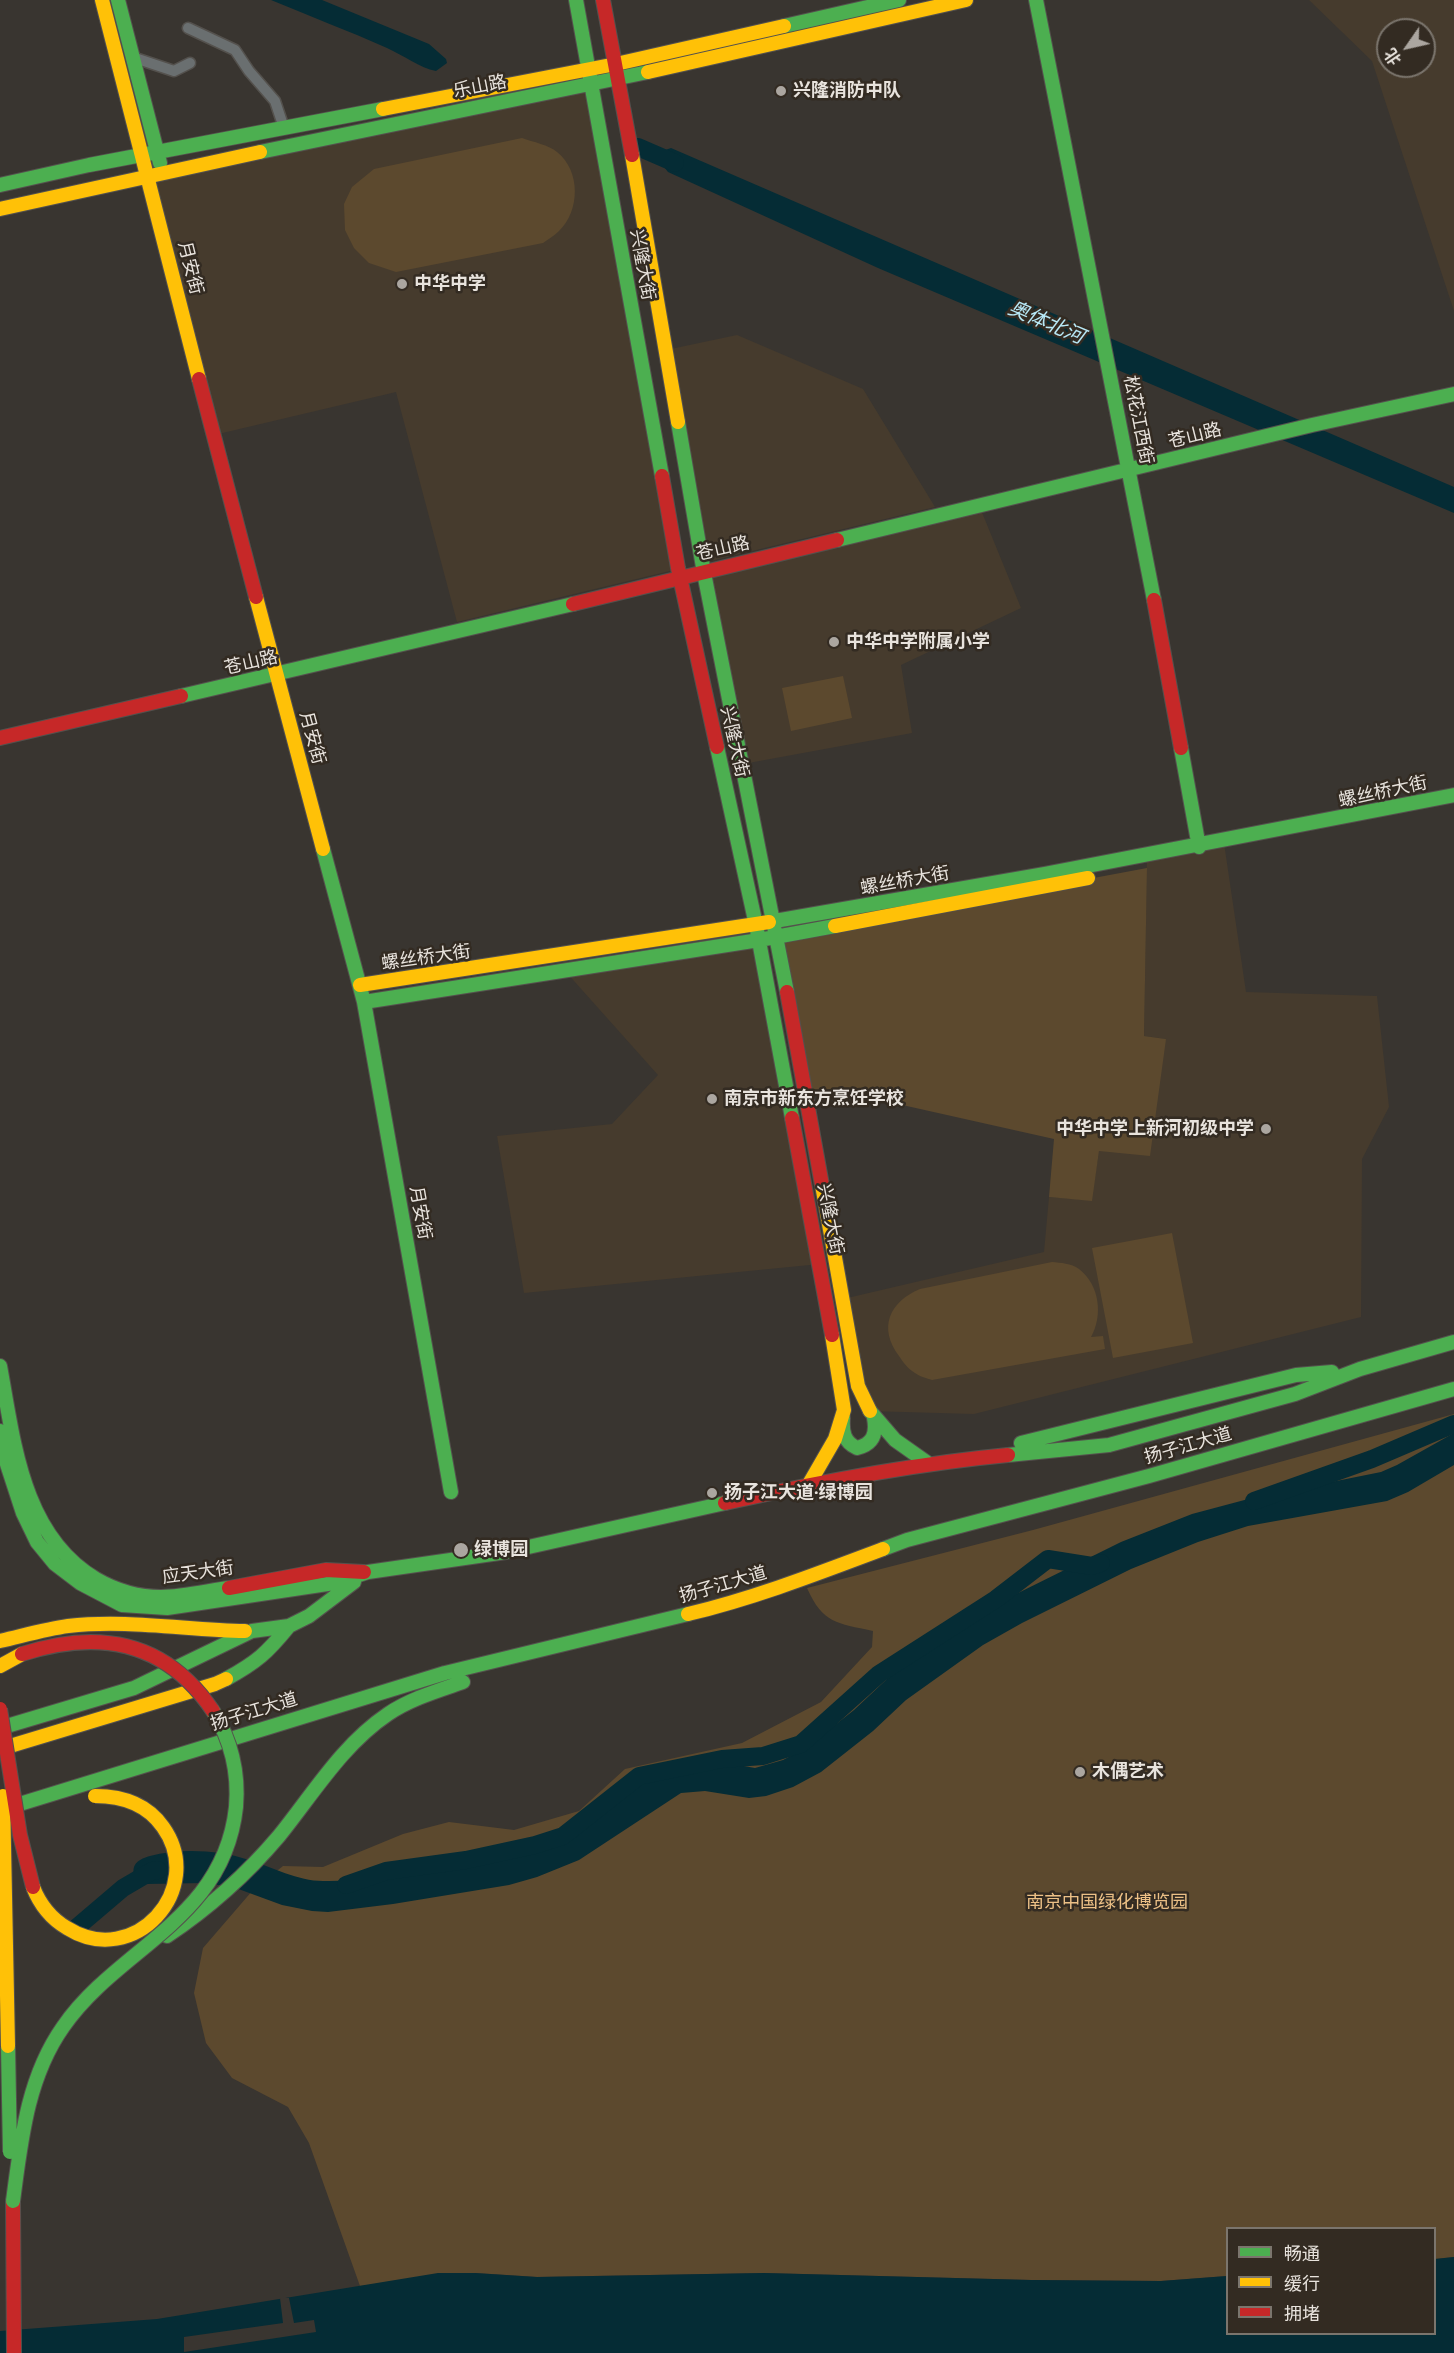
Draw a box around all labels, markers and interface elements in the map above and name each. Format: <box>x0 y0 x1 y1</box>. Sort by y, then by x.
north arrow <box>1376 18 1436 78</box>
text: 北 <box>1380 45 1406 69</box>
street label: 乐山路 <box>451 71 509 103</box>
place label: 兴隆消防中队 <box>793 80 901 102</box>
marker: 兴隆消防中队 <box>774 84 788 98</box>
street label: 兴隆大街 <box>625 228 659 302</box>
street label: 月安街 <box>173 239 207 297</box>
place label: 中华中学 <box>414 273 486 295</box>
marker: 中华中学 <box>395 277 409 291</box>
water label: 奥体北河 <box>1004 296 1088 350</box>
street label: 松花江西街 <box>1119 374 1157 466</box>
street label: 苍山路 <box>1166 419 1224 453</box>
street label: 苍山路 <box>694 532 752 566</box>
place label: 中华中学附属小学 <box>846 631 990 653</box>
marker: 中华中学附属小学 <box>827 635 841 649</box>
street label: 苍山路 <box>222 646 280 680</box>
street label: 兴隆大街 <box>715 704 753 780</box>
street label: 月安街 <box>295 709 329 767</box>
street label: 螺丝桥大街 <box>1337 772 1429 812</box>
street label: 螺丝桥大街 <box>859 863 951 899</box>
street label: 螺丝桥大街 <box>380 941 472 975</box>
place label: 南京市新东方烹饪学校 <box>724 1088 904 1110</box>
marker: 南京市新东方烹饪学校 <box>705 1092 719 1106</box>
place label: 中华中学上新河初级中学 <box>1056 1118 1254 1140</box>
marker: 中华中学上新河初级中学 <box>1259 1122 1273 1136</box>
street label: 兴隆大街 <box>813 1182 847 1256</box>
street label: 月安街 <box>405 1185 435 1241</box>
street label: 扬子江大道 <box>1142 1423 1234 1469</box>
place label: 扬子江大道·绿博园 <box>724 1482 873 1504</box>
marker: 扬子江大道·绿博园 <box>705 1486 719 1500</box>
place label: 绿博园 <box>474 1539 528 1561</box>
marker: 绿博园 <box>452 1541 470 1559</box>
street label: 应天大街 <box>161 1557 235 1589</box>
street label: 扬子江大道 <box>677 1562 769 1608</box>
street label: 扬子江大道 <box>208 1689 300 1735</box>
place label: 木偶艺术 <box>1092 1761 1164 1783</box>
marker: 木偶艺术 <box>1073 1765 1087 1779</box>
park label: 南京中国绿化博览园 <box>1026 1892 1188 1914</box>
legend <box>1226 2227 1436 2335</box>
text: 畅通 <box>1284 2242 1320 2265</box>
text: 缓行 <box>1284 2272 1320 2295</box>
text: 拥堵 <box>1284 2302 1320 2325</box>

